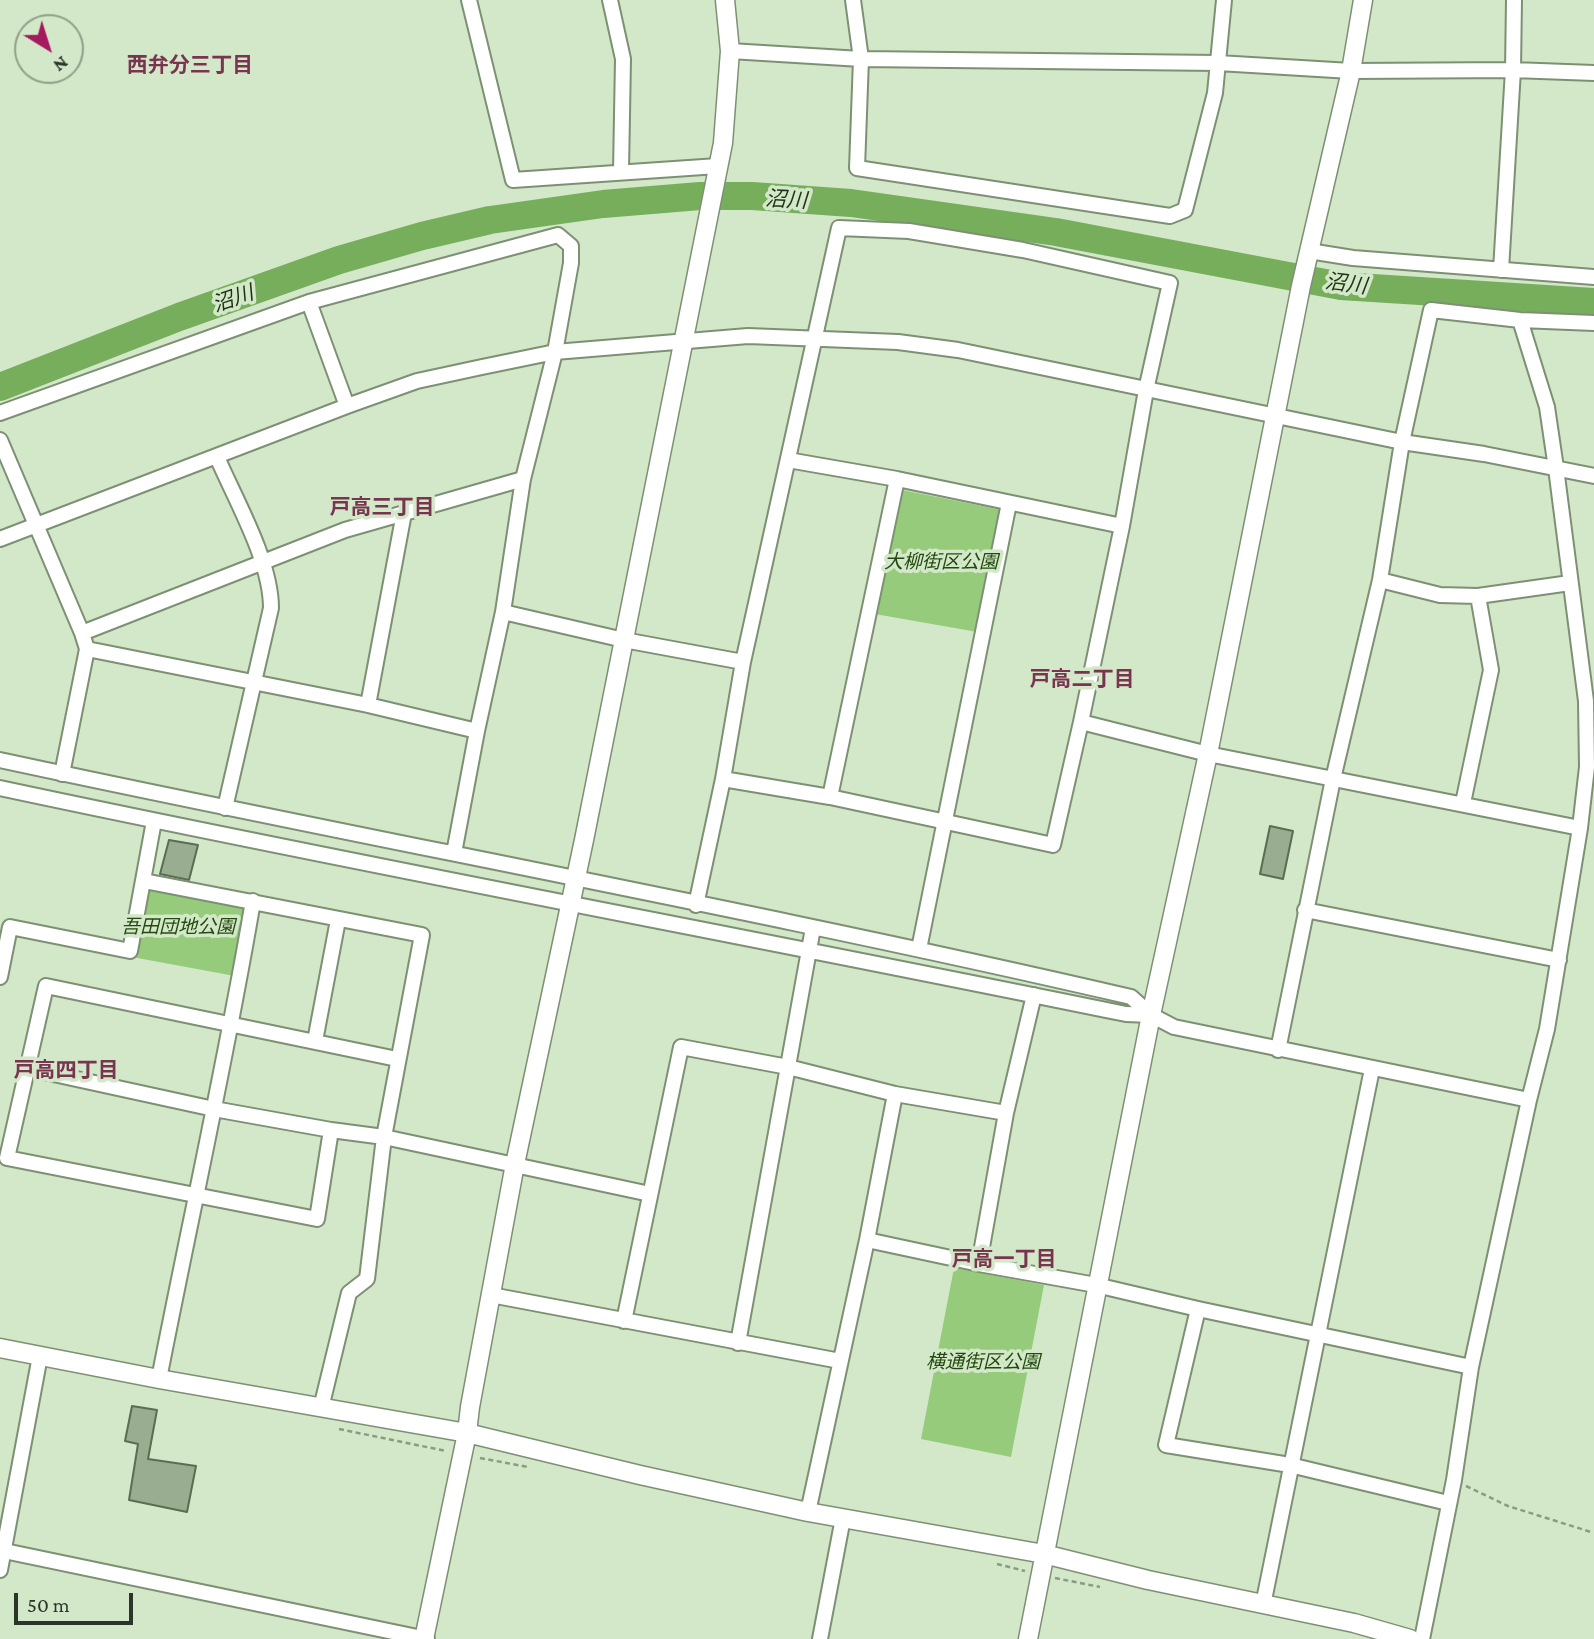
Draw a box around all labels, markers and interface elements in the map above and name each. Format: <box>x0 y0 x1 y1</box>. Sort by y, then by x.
north arrow <box>14 14 84 84</box>
text: N <box>49 52 73 77</box>
district label: 西弁分三丁目 <box>127 53 253 79</box>
water label: 沼川 <box>764 186 808 214</box>
water label: 沼川 <box>1324 269 1368 299</box>
water label: 沼川 <box>209 280 257 318</box>
district label: 戸高三丁目 <box>330 495 434 521</box>
park label: 大柳街区公園 <box>884 551 998 573</box>
district label: 戸高二丁目 <box>1030 667 1134 693</box>
park label: 吾田団地公園 <box>121 916 235 938</box>
district label: 戸高四丁目 <box>14 1058 118 1084</box>
district label: 戸高一丁目 <box>952 1247 1056 1273</box>
park label: 横通街区公園 <box>926 1351 1040 1373</box>
scale bar <box>18 1580 136 1624</box>
text: 50 m <box>27 1593 70 1617</box>

